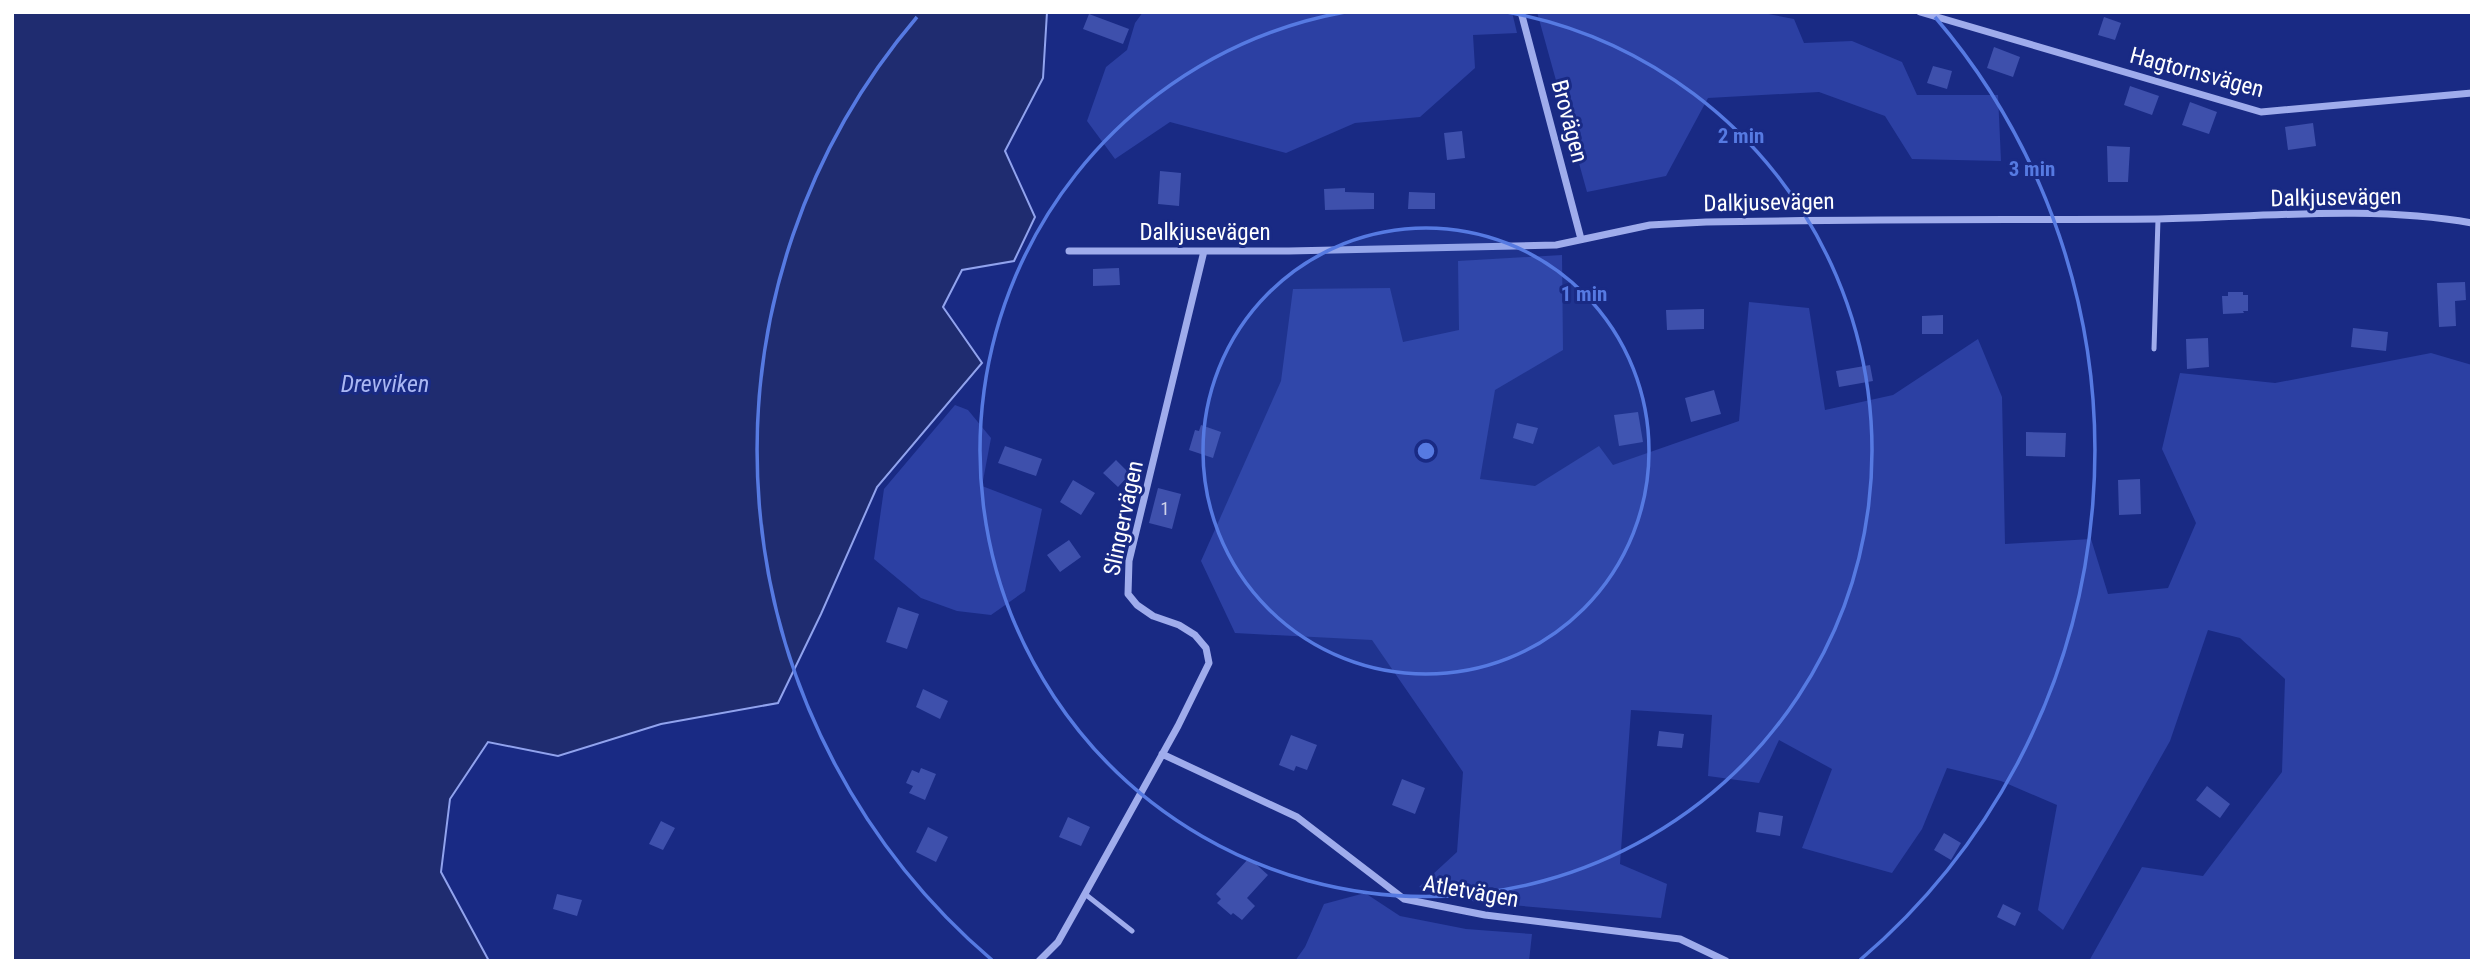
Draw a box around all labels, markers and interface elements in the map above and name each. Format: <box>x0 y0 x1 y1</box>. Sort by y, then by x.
street label: Hagtornsvägen <box>2127 42 2267 103</box>
street label: Brovägen <box>1546 77 1594 166</box>
text: 2 min <box>1718 124 1764 148</box>
text: 3 min <box>2009 157 2055 181</box>
street label: Dalkjusevägen <box>2270 183 2402 212</box>
street label: Dalkjusevägen <box>1703 188 1835 217</box>
street label: Dalkjusevägen <box>1139 219 1271 246</box>
text: 1 min <box>1561 282 1607 306</box>
water label: Drevviken <box>341 370 429 398</box>
centre of rings <box>1414 439 1438 463</box>
street label: Slingervägen <box>1098 458 1149 578</box>
house number: 1 <box>1160 497 1170 520</box>
street label: Atletvägen <box>1421 870 1521 913</box>

